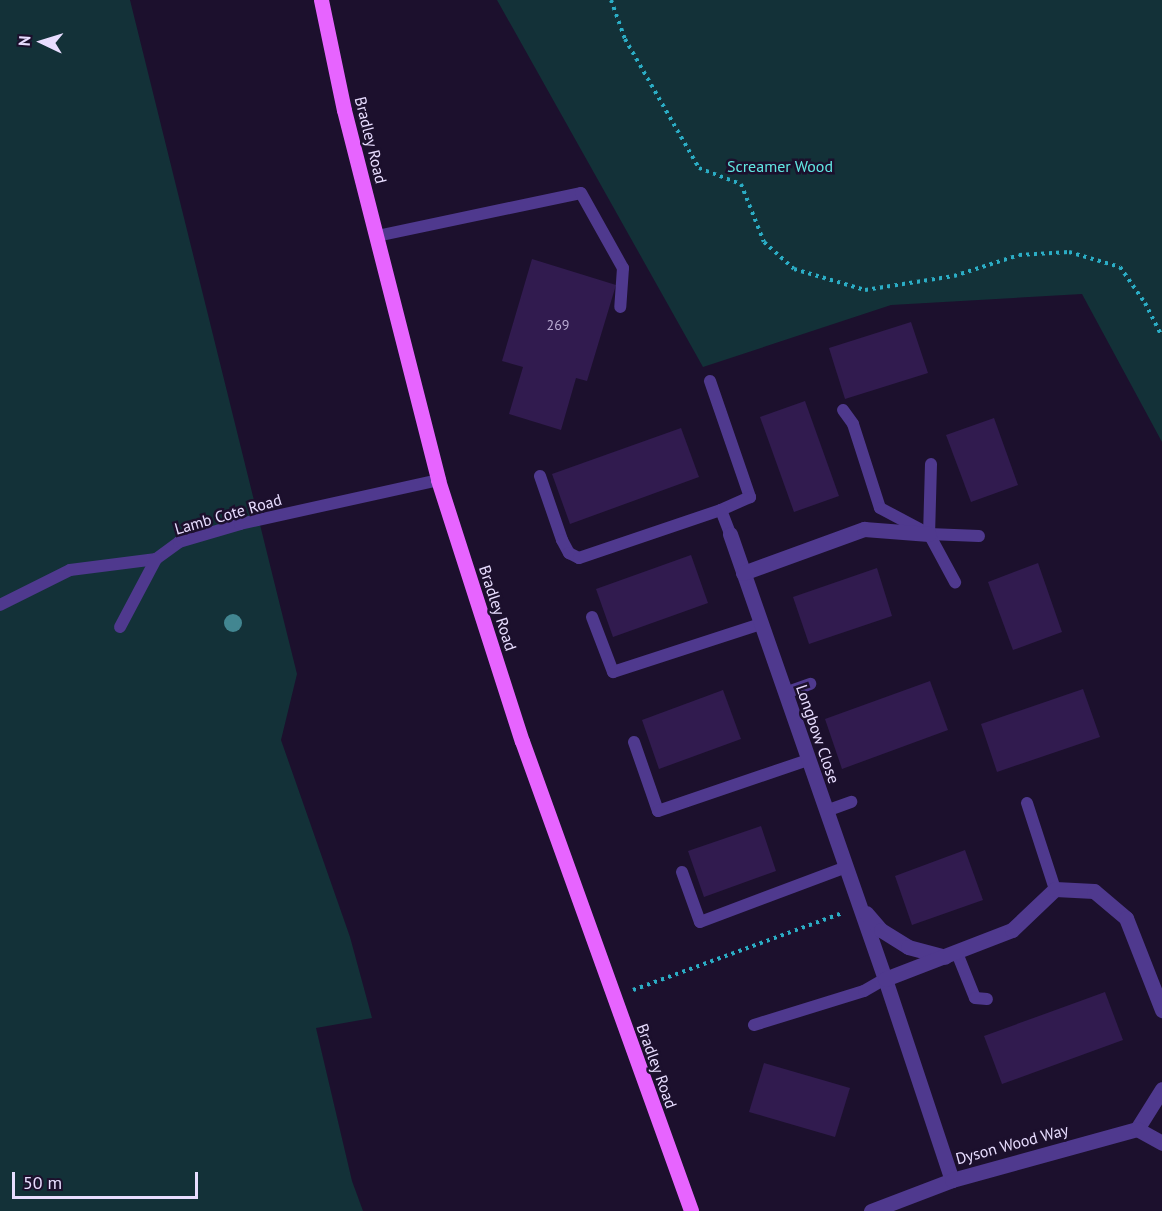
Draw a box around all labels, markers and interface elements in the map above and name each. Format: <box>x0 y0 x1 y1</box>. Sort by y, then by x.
north arrow <box>12 12 72 72</box>
text: N <box>14 35 34 47</box>
street label: Bradley Road <box>351 94 391 186</box>
park label: Screamer Wood <box>727 156 833 176</box>
house number: 269 <box>547 317 569 333</box>
street label: Lamb Cote Road <box>172 490 284 538</box>
street label: Bradley Road <box>475 563 521 653</box>
street label: Longbow Close <box>792 682 844 786</box>
street label: Bradley Road <box>633 1021 681 1111</box>
street label: Dyson Wood Way <box>953 1120 1071 1168</box>
scale bar <box>15 1160 201 1198</box>
text: 50 m <box>23 1171 62 1194</box>

